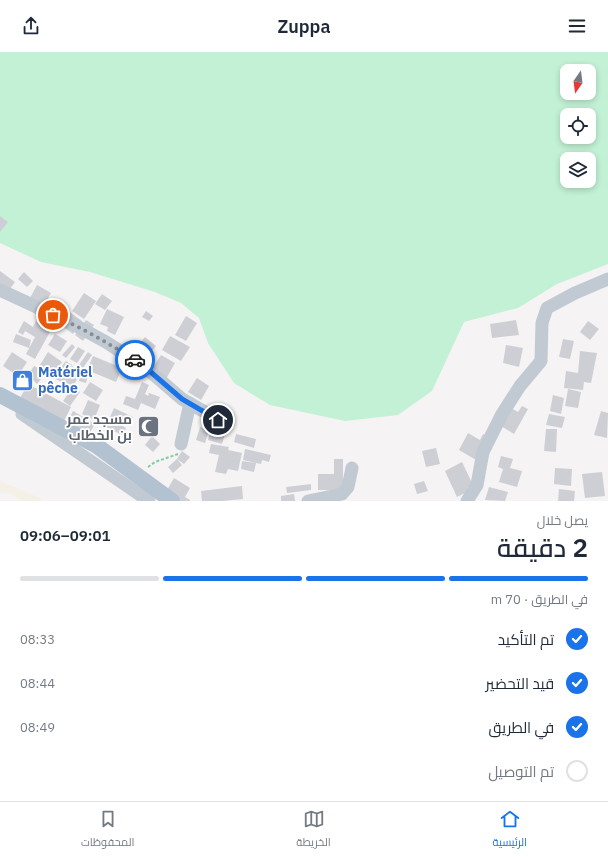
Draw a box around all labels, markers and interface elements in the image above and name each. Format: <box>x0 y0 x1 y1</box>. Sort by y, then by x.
icon: share <box>20 15 42 37</box>
text: Zuppa <box>278 15 330 38</box>
icon: menu <box>566 15 588 37</box>
north arrow <box>560 64 596 100</box>
map controls <box>560 64 596 188</box>
button: locate <box>560 108 596 144</box>
button: layers <box>560 152 596 188</box>
pin <box>36 298 70 332</box>
icon: bag <box>42 304 64 326</box>
courier <box>115 340 155 380</box>
icon: car <box>124 349 146 371</box>
place label: Matériel pêche <box>38 363 92 397</box>
shop icon: Matériel pêche <box>10 367 36 393</box>
pin <box>201 403 235 437</box>
icon: home <box>207 409 229 431</box>
place label: مسجد عمر بن الخطاب <box>66 410 132 444</box>
mosque icon: مسجد عمر بن الخطاب <box>135 414 161 440</box>
text: يصل خلال <box>537 512 588 529</box>
text: 09:01–09:06 <box>20 526 110 545</box>
text: 2 دقيقة <box>497 530 588 564</box>
text: في الطريق · 70 m <box>491 591 588 608</box>
icon: check <box>566 628 588 650</box>
text: تم التأكيد <box>498 630 554 649</box>
text: 08:33 <box>20 631 55 648</box>
icon: check <box>566 672 588 694</box>
text: قيد التحضير <box>486 674 554 693</box>
text: 08:44 <box>20 675 55 692</box>
icon: check <box>566 716 588 738</box>
text: في الطريق <box>489 718 554 737</box>
text: 08:49 <box>20 719 55 736</box>
text: تم التوصيل <box>488 762 554 781</box>
tab: المحفوظات <box>81 808 135 852</box>
tab: الخريطة <box>296 808 331 852</box>
tab: الرئيسية <box>493 808 527 852</box>

